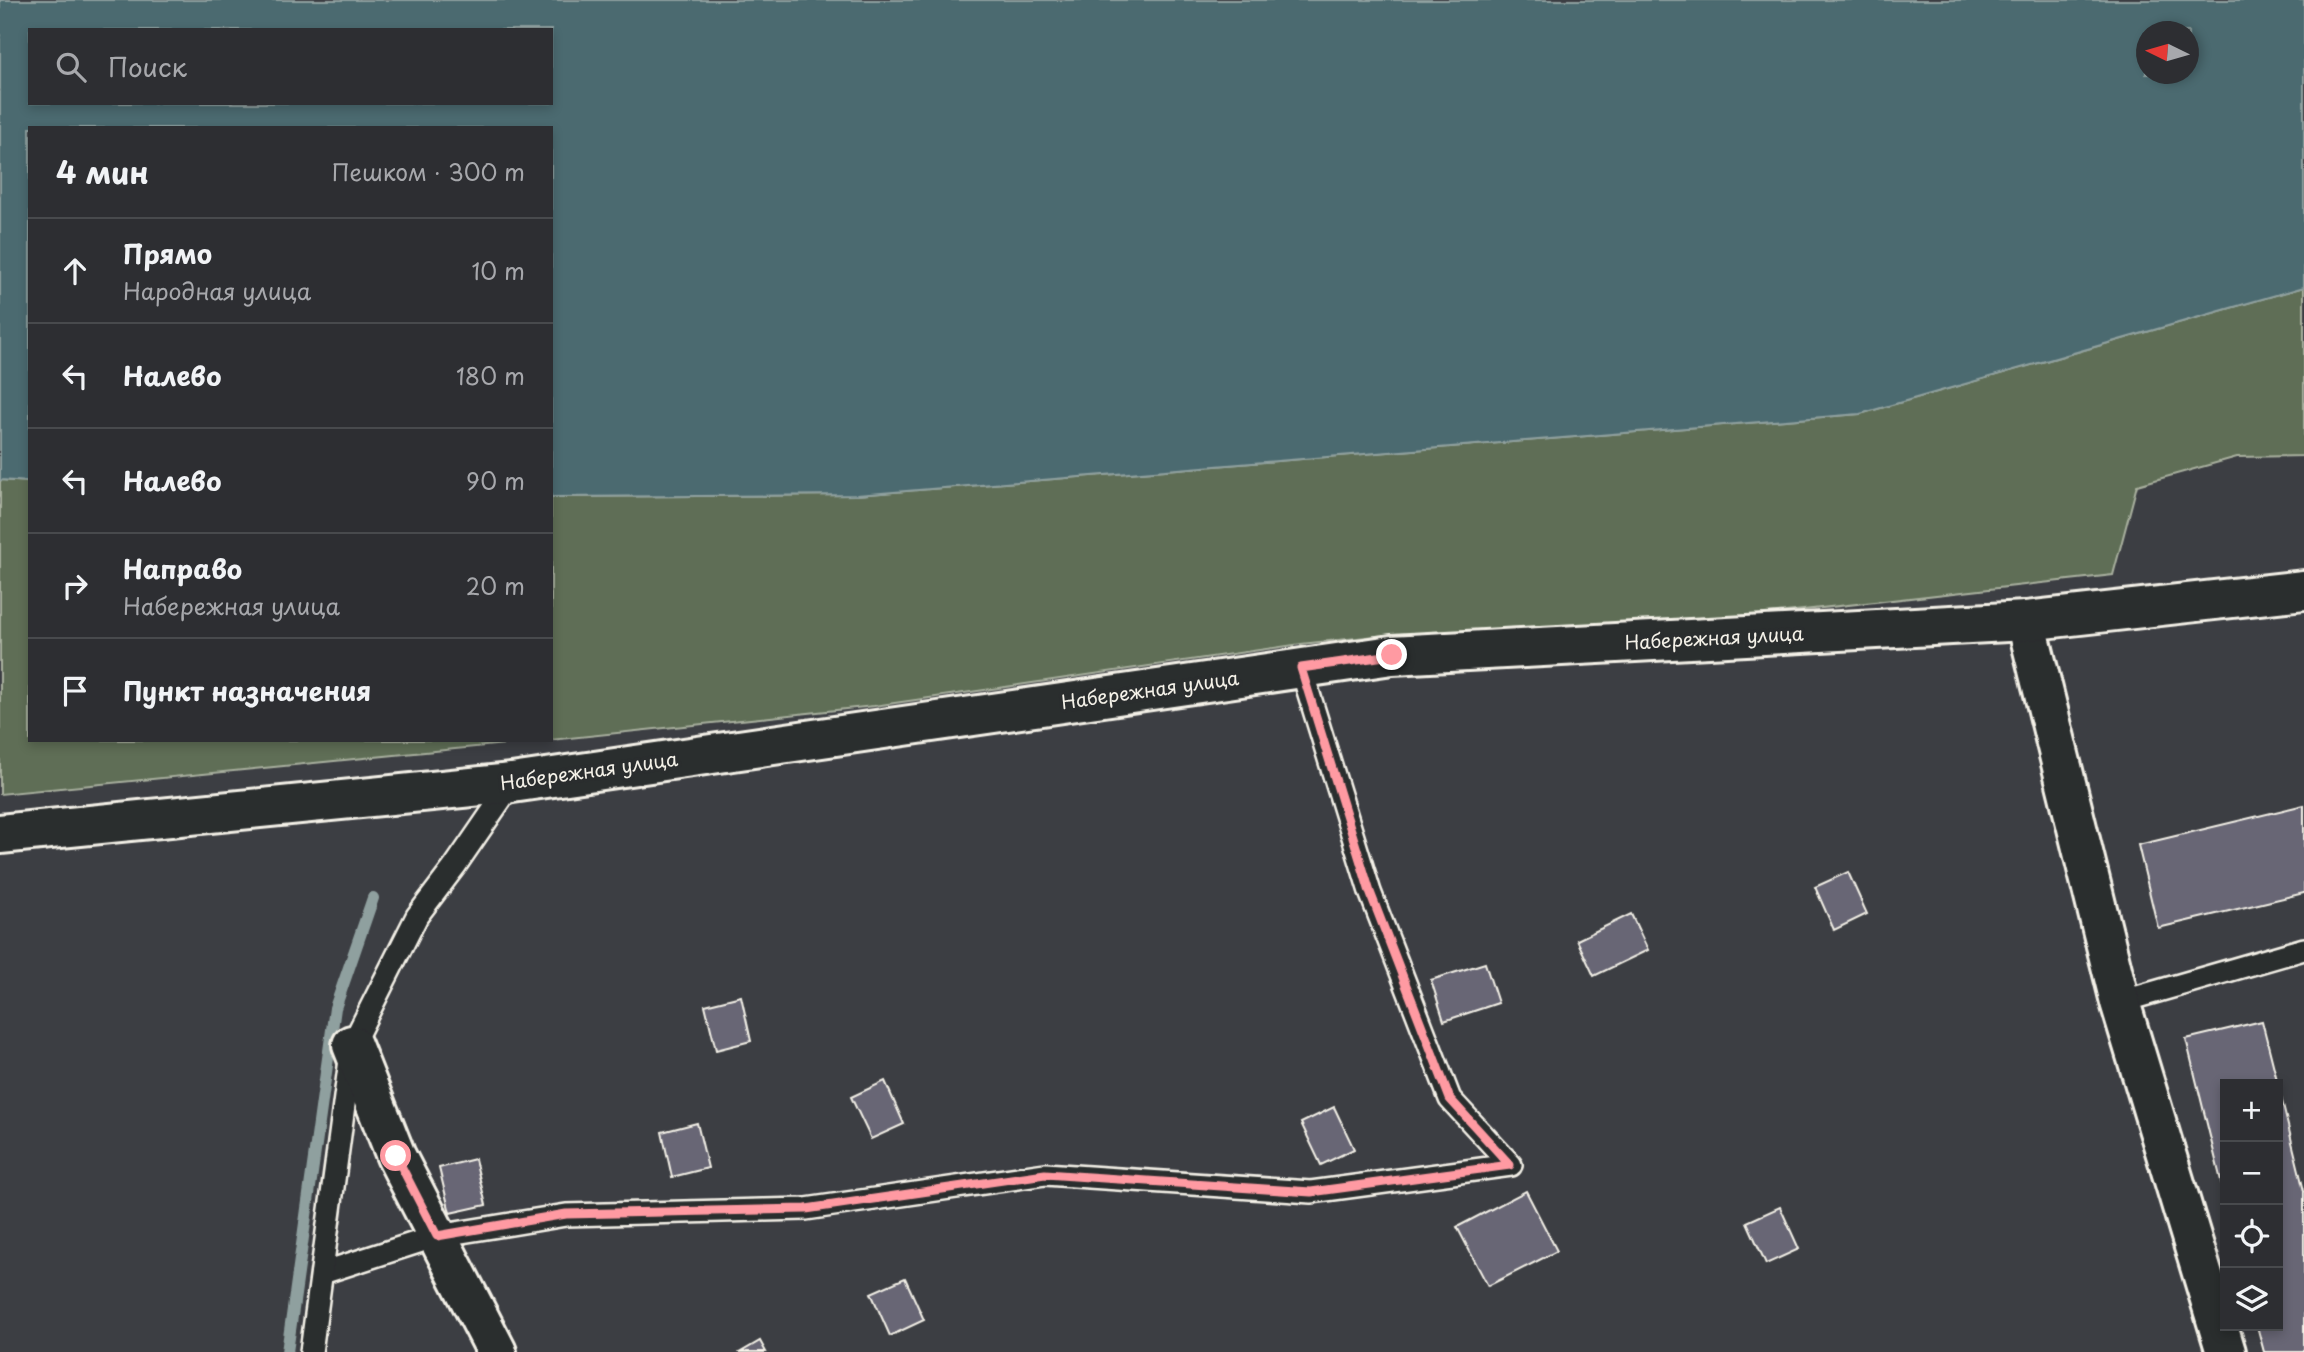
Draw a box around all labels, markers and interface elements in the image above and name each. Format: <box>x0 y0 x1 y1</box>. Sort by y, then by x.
north arrow <box>2136 21 2199 84</box>
search box <box>28 28 553 105</box>
text: Поиск <box>108 47 187 86</box>
icon: search <box>52 48 90 86</box>
text: 4 мин <box>56 149 149 194</box>
text: Пешком · 300 m <box>332 154 525 189</box>
text: Прямо <box>123 234 212 273</box>
icon: ahead <box>56 252 94 290</box>
text: 10 m <box>471 253 525 288</box>
text: Народная улица <box>123 273 311 308</box>
text: Налево <box>123 356 221 395</box>
icon: left <box>56 357 94 395</box>
text: 180 m <box>456 358 525 393</box>
text: Налево <box>123 461 221 500</box>
icon: left <box>56 462 94 500</box>
text: 90 m <box>466 463 525 498</box>
text: Направо <box>123 549 242 588</box>
icon: right <box>56 567 94 605</box>
text: 20 m <box>466 568 525 603</box>
text: Набережная улица <box>123 588 340 623</box>
street label: Набережная улица <box>1624 618 1804 656</box>
route end <box>1376 639 1407 670</box>
street label: Набережная улица <box>1059 663 1241 715</box>
text: Пункт назначения <box>123 671 371 710</box>
icon: arrive <box>56 672 94 710</box>
street label: Набережная улица <box>498 744 680 796</box>
map controls <box>2220 1079 2283 1331</box>
button: + <box>2220 1079 2283 1142</box>
route start <box>380 1140 411 1171</box>
button: − <box>2220 1142 2283 1205</box>
button: locate <box>2220 1205 2283 1268</box>
button: layers <box>2220 1268 2283 1331</box>

